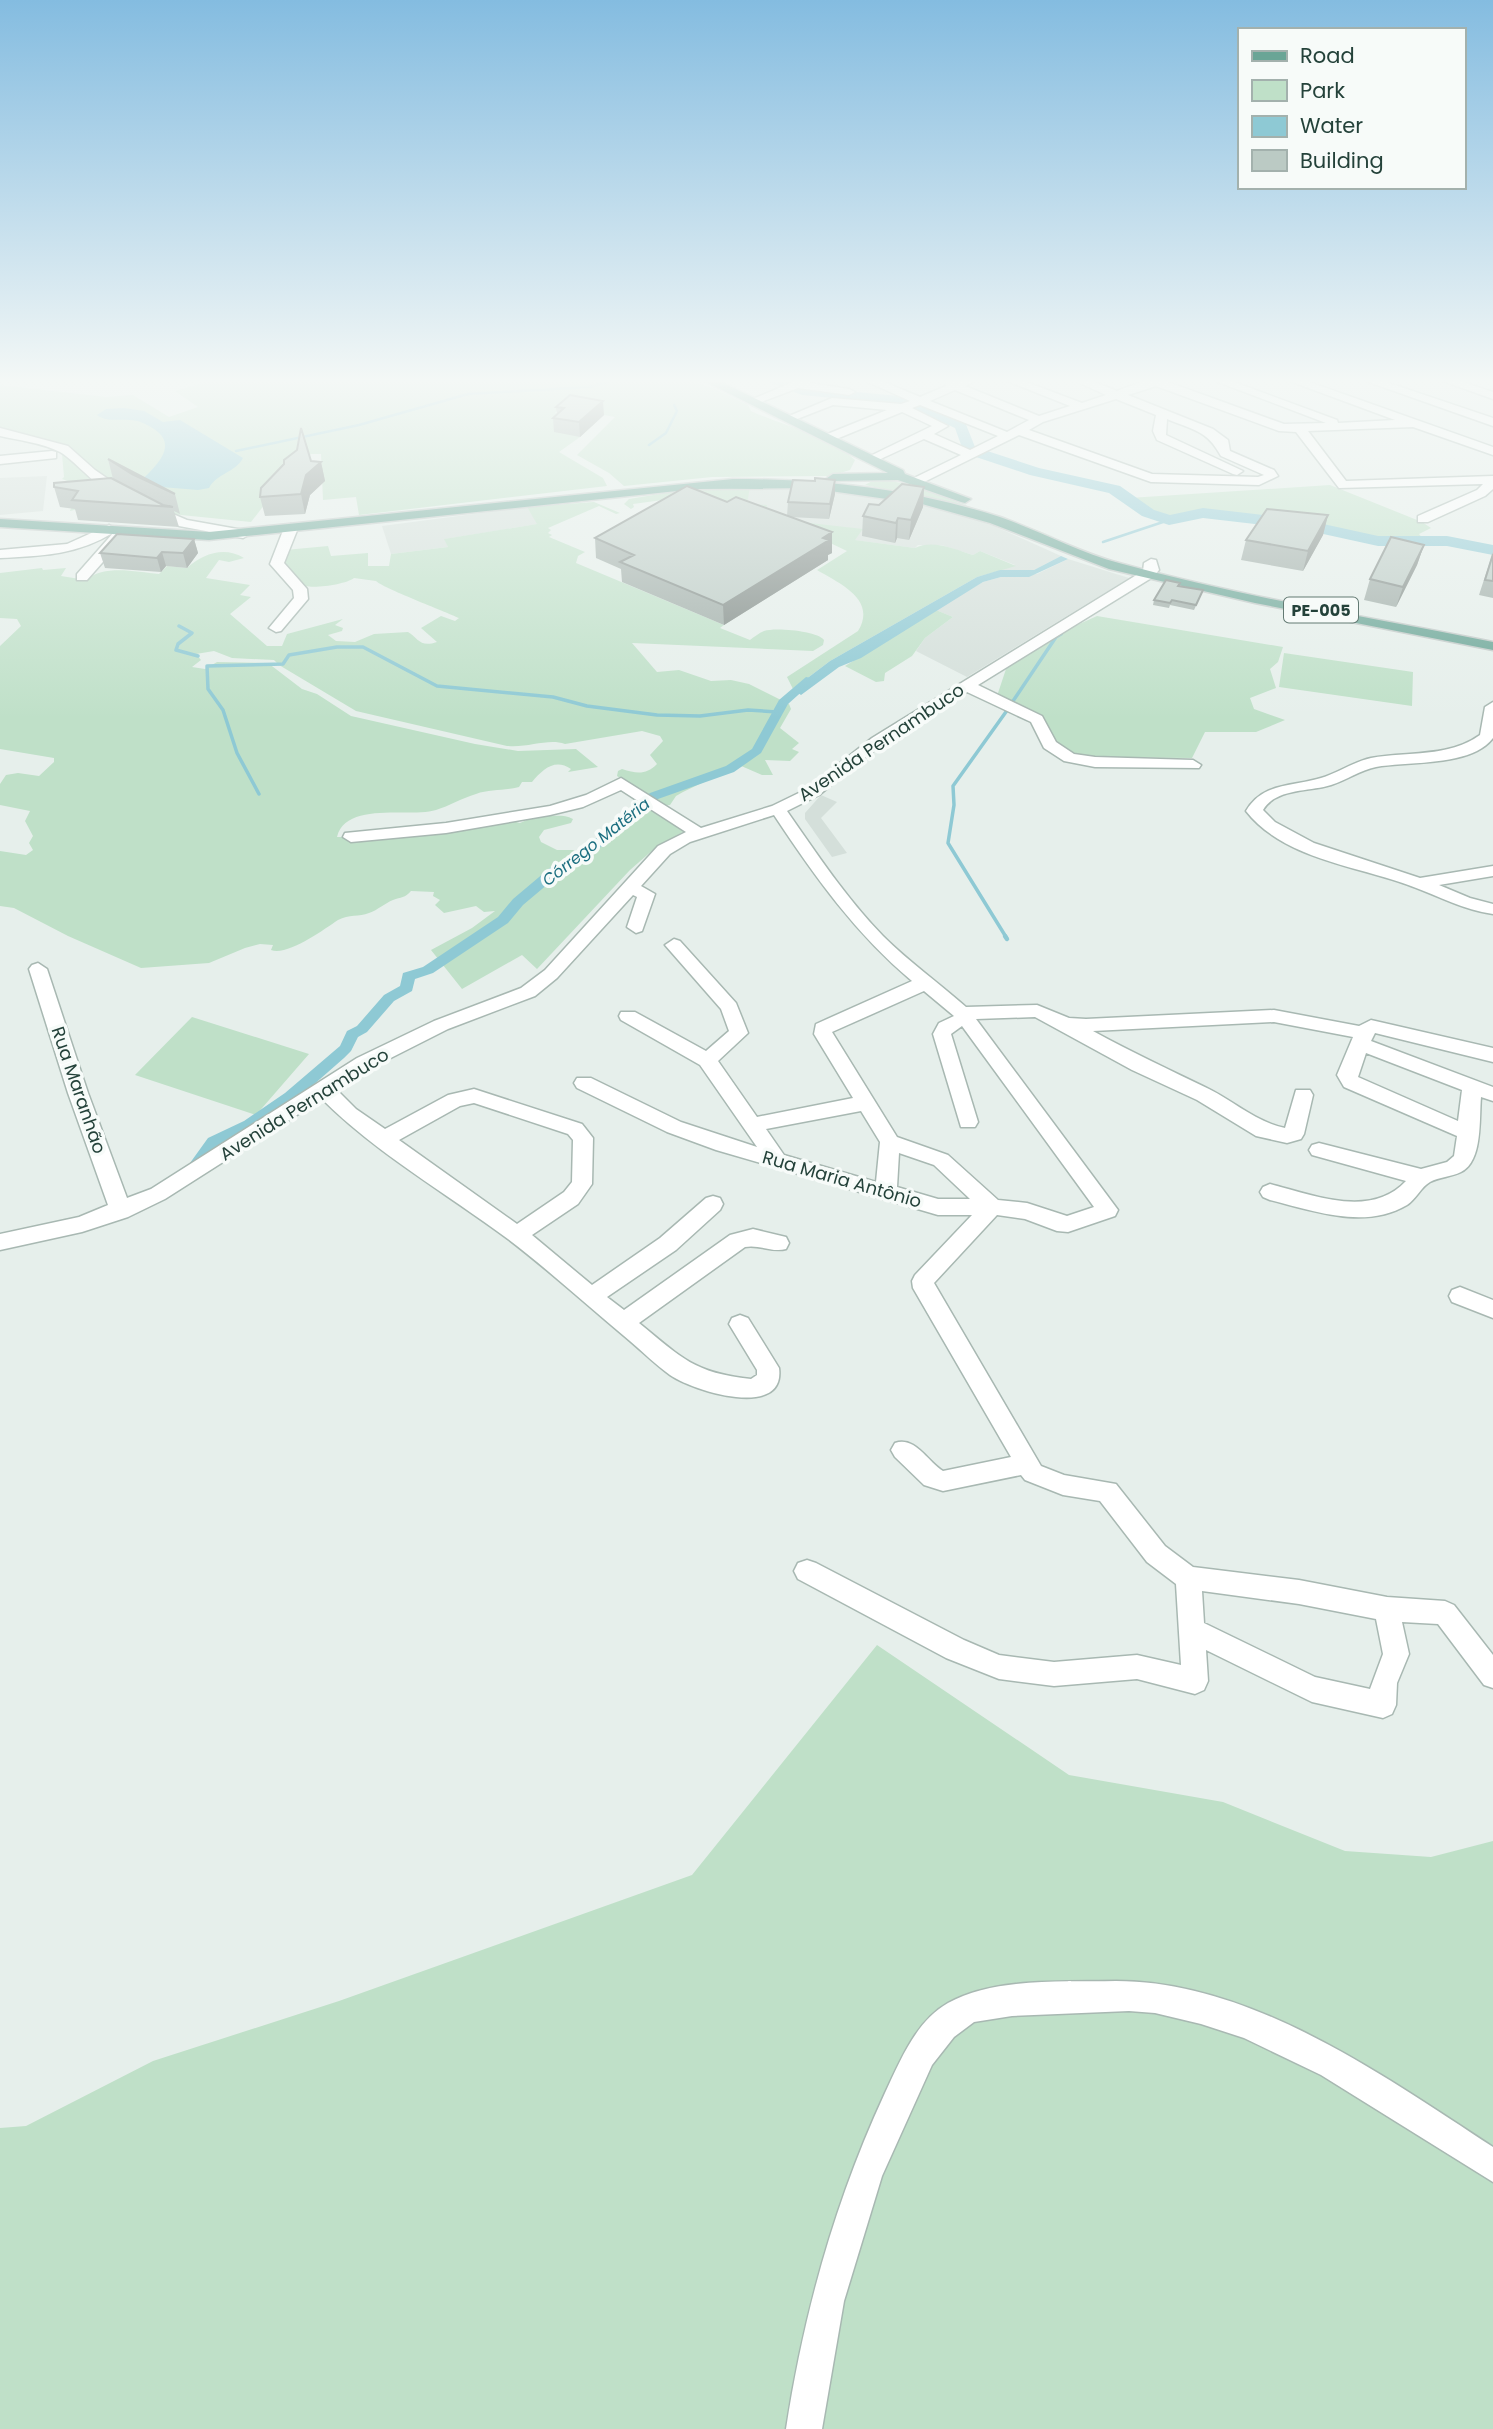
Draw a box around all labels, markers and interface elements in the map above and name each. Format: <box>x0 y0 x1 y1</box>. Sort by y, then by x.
legend <box>1238 28 1465 189</box>
text: Road <box>1300 41 1355 70</box>
text: Park <box>1300 76 1345 105</box>
text: Water <box>1300 111 1363 140</box>
text: Building <box>1300 146 1384 175</box>
road number: PE-005 <box>1284 597 1358 622</box>
street label: Avenida Pernambuco <box>793 677 969 807</box>
water label: Córrego Matéria <box>537 792 655 891</box>
street label: Rua Maranhão <box>46 1023 112 1157</box>
street label: Avenida Pernambuco <box>215 1042 393 1166</box>
street label: Rua Maria Antônio <box>760 1144 924 1214</box>

